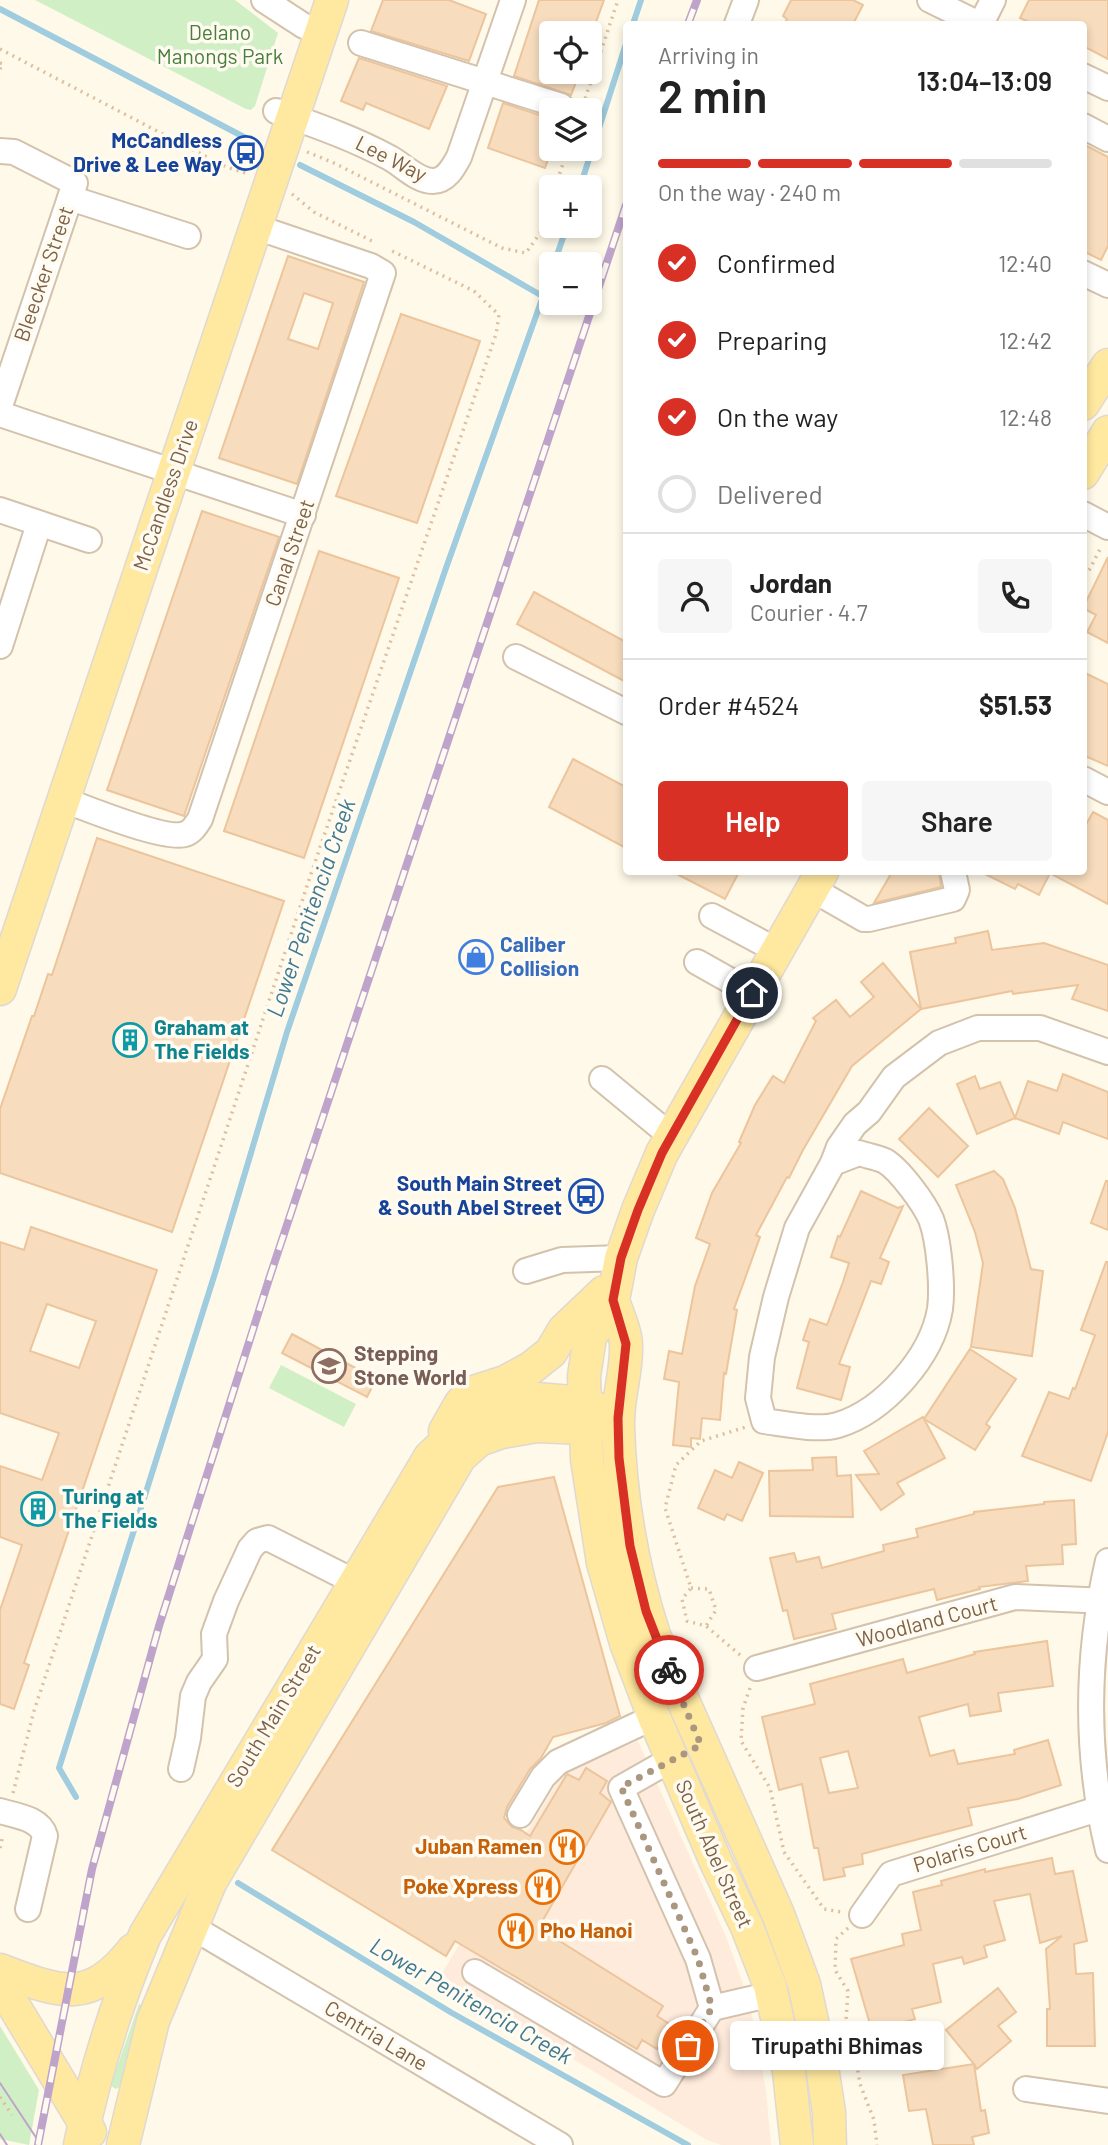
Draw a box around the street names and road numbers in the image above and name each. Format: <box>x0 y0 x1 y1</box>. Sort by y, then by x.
street label: Lee Way <box>352 129 432 186</box>
street label: Bleecker Street <box>8 202 77 345</box>
street label: McCandless Drive <box>127 415 202 574</box>
street label: Canal Street <box>259 496 319 609</box>
street label: Woodland Court <box>853 1590 1000 1651</box>
street label: South Main Street <box>220 1639 325 1791</box>
street label: South Abel Street <box>671 1775 759 1931</box>
street label: Polaris Court <box>910 1818 1029 1877</box>
street label: Centria Lane <box>321 1994 433 2075</box>

